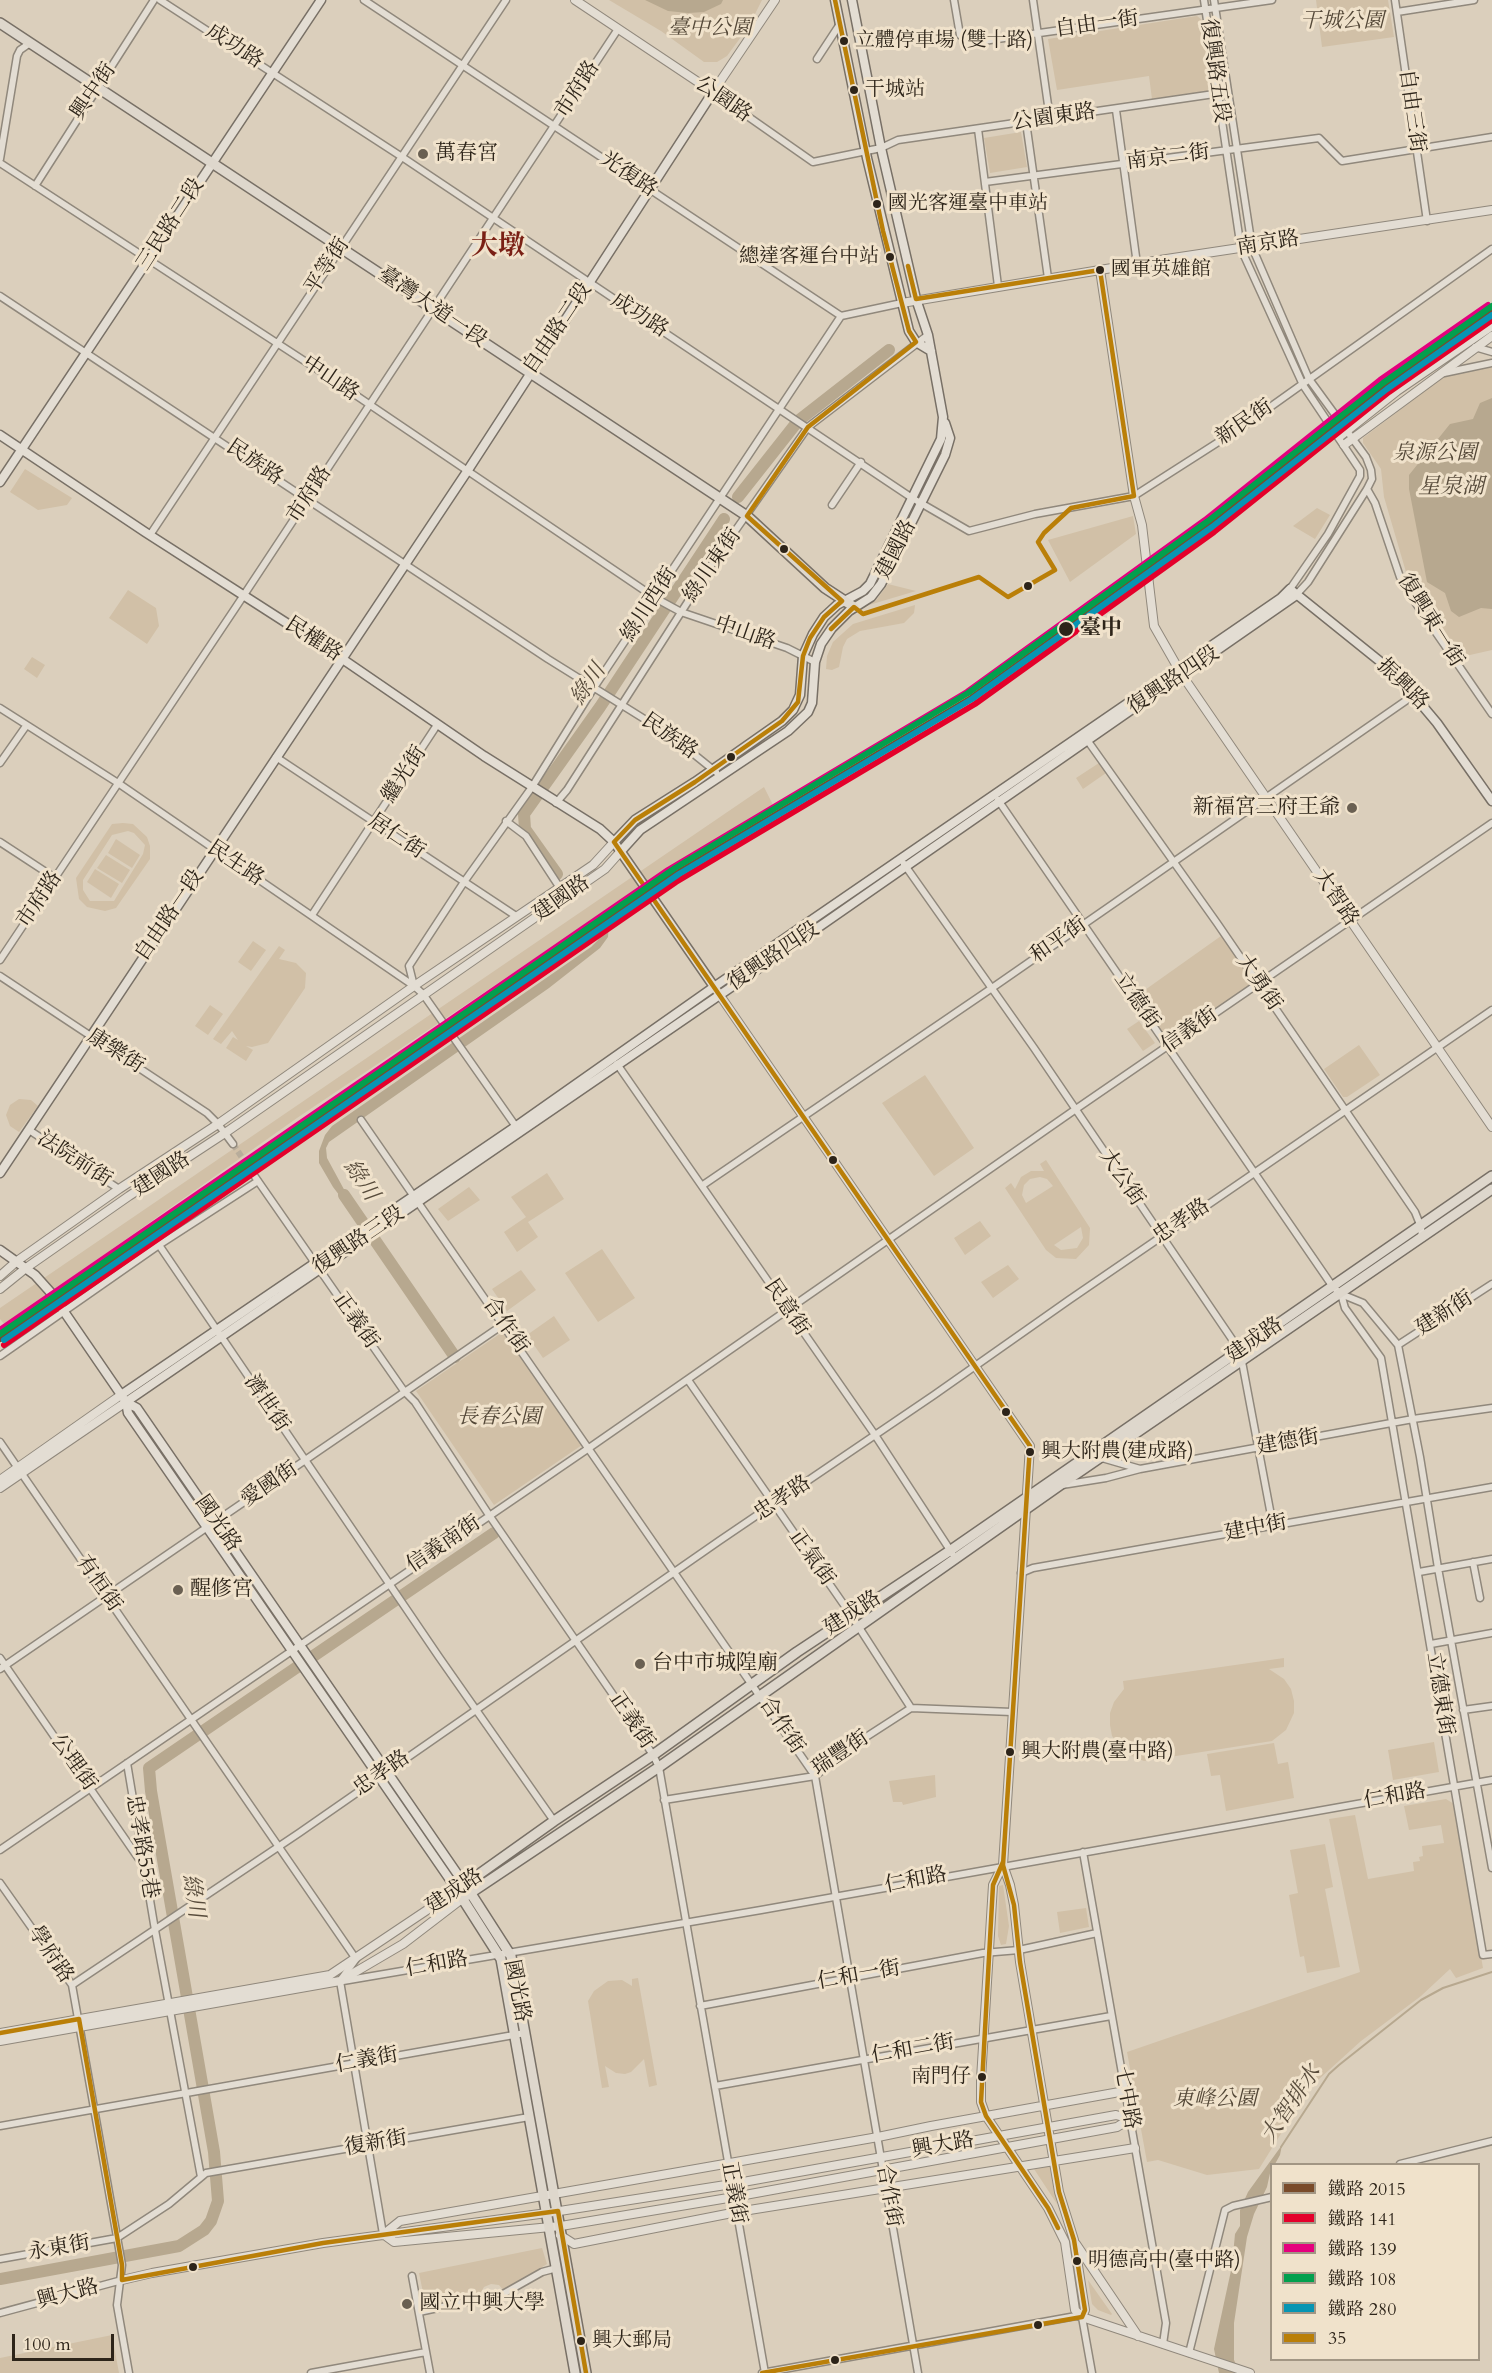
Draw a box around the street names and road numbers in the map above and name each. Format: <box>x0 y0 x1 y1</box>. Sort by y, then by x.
street label: 自由一街 <box>1054 7 1140 43</box>
street label: 復興路五段 <box>1194 17 1234 125</box>
street label: 成功路 <box>201 19 267 75</box>
street label: 市府路 <box>550 57 606 123</box>
street label: 興中街 <box>66 59 122 125</box>
street label: 自由三街 <box>1393 68 1429 154</box>
street label: 公園路 <box>690 72 756 128</box>
street label: 公園東路 <box>1011 100 1097 136</box>
street label: 南京二街 <box>1125 140 1211 176</box>
street label: 光復路 <box>595 147 661 203</box>
street label: 三民路二段 <box>132 174 210 276</box>
street label: 南京路 <box>1235 227 1301 261</box>
street label: 平等街 <box>300 234 356 300</box>
street label: 臺灣大道一段 <box>373 262 491 354</box>
street label: 自由路二段 <box>518 278 598 380</box>
street label: 成功路 <box>606 288 672 344</box>
street label: 中山路 <box>297 351 363 407</box>
street label: 新民街 <box>1212 395 1278 451</box>
street label: 民族路 <box>221 435 287 491</box>
street label: 市府路 <box>282 462 338 528</box>
street label: 建國路 <box>871 516 923 584</box>
street label: 綠川東街 <box>679 524 747 608</box>
street label: 綠川西街 <box>617 563 683 647</box>
street label: 復興東一街 <box>1391 570 1469 672</box>
street label: 民權路 <box>280 612 346 668</box>
street label: 中山路 <box>711 612 779 656</box>
street label: 復興路四段 <box>1123 641 1225 721</box>
street label: 振興路 <box>1371 654 1433 716</box>
street label: 民族路 <box>636 709 702 765</box>
street label: 繼光街 <box>377 742 433 808</box>
street label: 居仁街 <box>363 809 429 865</box>
street label: 民生路 <box>202 836 268 892</box>
street label: 自由路一段 <box>130 865 210 967</box>
street label: 大智路 <box>1307 865 1363 931</box>
street label: 市府路 <box>12 867 68 933</box>
street label: 建國路 <box>529 871 595 927</box>
street label: 和平街 <box>1026 913 1092 969</box>
street label: 復興路四段 <box>723 917 825 997</box>
street label: 大勇街 <box>1230 950 1286 1016</box>
street label: 立德街 <box>1108 968 1164 1034</box>
street label: 信義街 <box>1157 1003 1223 1059</box>
street label: 康樂街 <box>82 1024 148 1080</box>
street label: 法院前街 <box>32 1127 116 1193</box>
street label: 大公街 <box>1093 1145 1149 1211</box>
street label: 建國路 <box>129 1147 195 1203</box>
street label: 忠孝路 <box>1149 1194 1215 1250</box>
street label: 復興路三段 <box>308 1201 410 1281</box>
street label: 民意街 <box>758 1275 814 1341</box>
street label: 建新街 <box>1412 1286 1478 1342</box>
street label: 正義街 <box>327 1288 383 1354</box>
street label: 合作街 <box>477 1293 533 1359</box>
street label: 建成路 <box>1222 1313 1288 1369</box>
street label: 濟世街 <box>238 1371 294 1437</box>
street label: 建德街 <box>1255 1425 1321 1461</box>
street label: 愛國街 <box>237 1457 303 1513</box>
street label: 忠孝路 <box>750 1471 816 1527</box>
street label: 國光路 <box>189 1491 245 1557</box>
street label: 信義南街 <box>402 1511 486 1579</box>
street label: 建中街 <box>1223 1511 1289 1547</box>
street label: 正氣街 <box>783 1525 839 1591</box>
street label: 有恒街 <box>70 1551 126 1617</box>
street label: 建成路 <box>820 1586 886 1642</box>
street label: 立德東街 <box>1420 1651 1458 1737</box>
street label: 正義街 <box>603 1688 659 1754</box>
street label: 合作街 <box>753 1693 809 1759</box>
street label: 瑞豐街 <box>808 1726 874 1782</box>
street label: 公理街 <box>45 1730 101 1796</box>
street label: 忠孝路 <box>349 1746 415 1802</box>
street label: 仁和路 <box>1362 1779 1428 1815</box>
street label: 忠孝路55巷 <box>119 1793 163 1901</box>
street label: 仁和路 <box>883 1863 949 1899</box>
street label: 建成路 <box>422 1864 488 1920</box>
street label: 學府路 <box>22 1922 78 1988</box>
street label: 仁和路 <box>404 1947 470 1983</box>
street label: 仁和一街 <box>815 1956 903 1996</box>
street label: 國光路 <box>498 1958 534 2024</box>
street label: 仁和二街 <box>869 2030 957 2070</box>
street label: 仁義街 <box>334 2043 400 2079</box>
street label: 七中路 <box>1108 2065 1144 2131</box>
street label: 復新街 <box>343 2126 409 2162</box>
street label: 興大路 <box>910 2128 976 2164</box>
street label: 正義街 <box>715 2160 751 2226</box>
street label: 合作街 <box>870 2163 906 2229</box>
street label: 永東街 <box>26 2231 92 2267</box>
street label: 興大路 <box>34 2275 102 2315</box>

